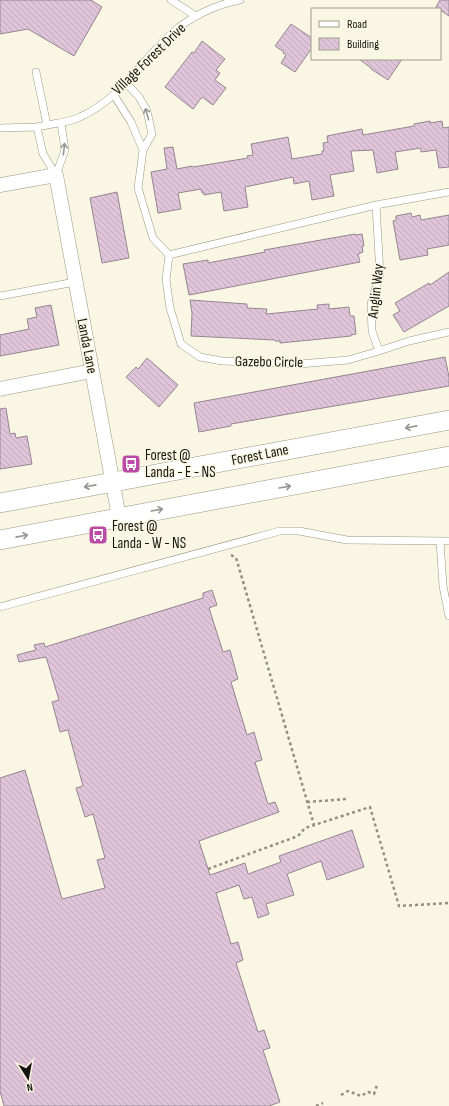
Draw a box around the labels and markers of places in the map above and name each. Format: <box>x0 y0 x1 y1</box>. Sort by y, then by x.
place label: Forest @ Landa - E - NS <box>145 446 216 482</box>
bus stop icon: Forest @ Landa - E - NS <box>120 453 142 475</box>
place label: Forest @ Landa - W - NS <box>112 517 186 553</box>
bus stop icon: Forest @ Landa - W - NS <box>87 524 109 546</box>

